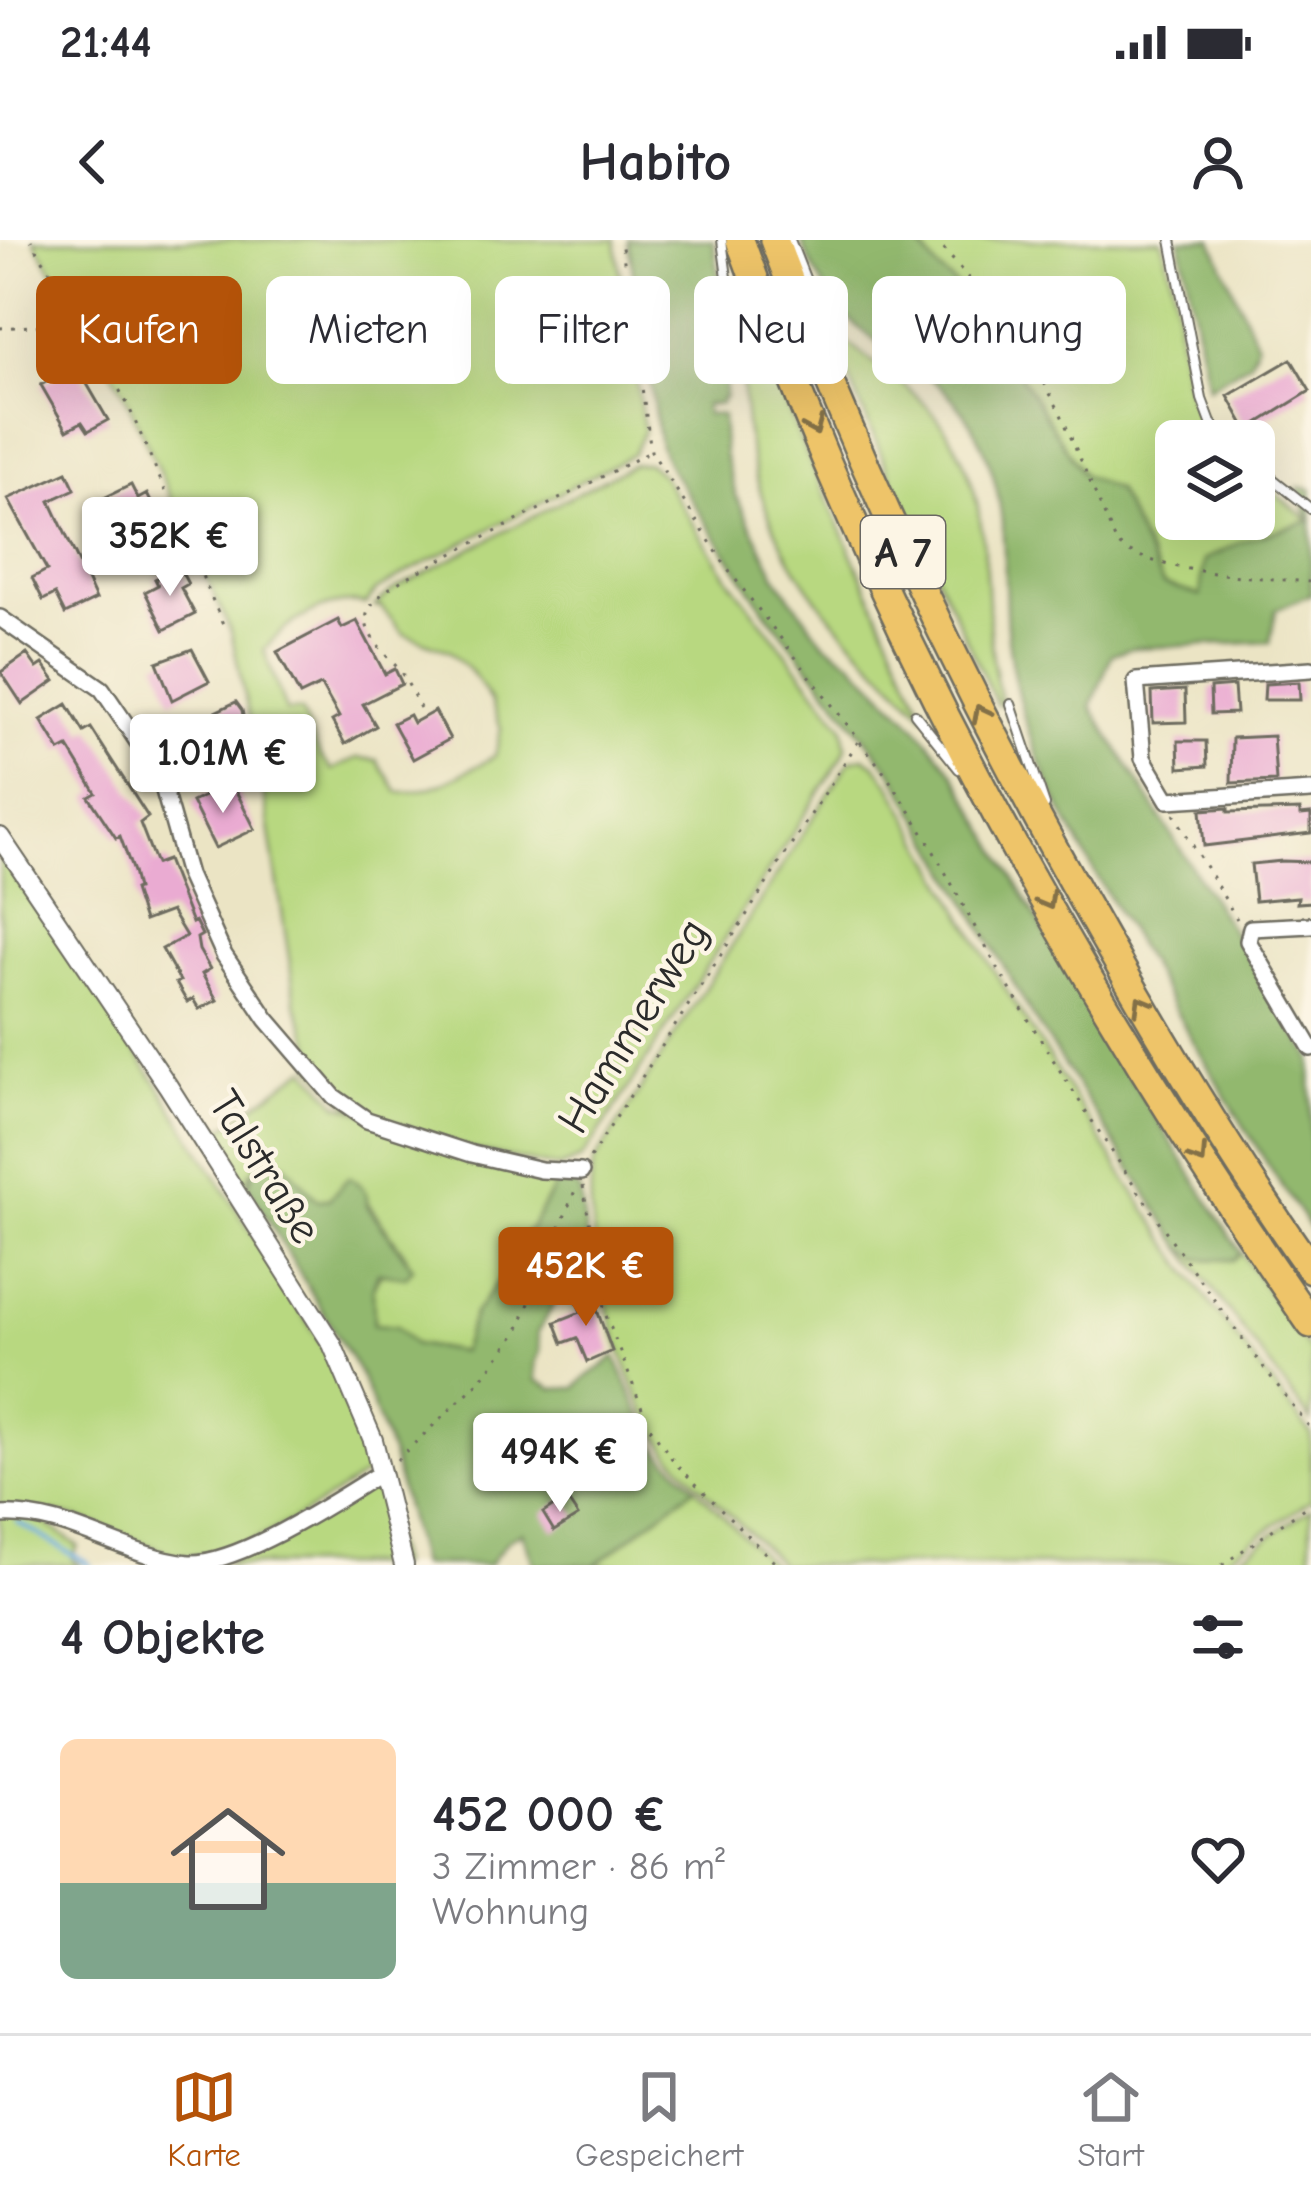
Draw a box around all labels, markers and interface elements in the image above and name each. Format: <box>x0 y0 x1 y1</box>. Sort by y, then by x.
text: 21:44 <box>60 16 152 68</box>
icon: back <box>60 129 126 195</box>
icon: person <box>1185 129 1251 195</box>
text: Habito <box>580 131 731 194</box>
chip: Kaufen <box>36 276 242 384</box>
chip: Mieten <box>266 276 471 384</box>
chip: Filter <box>495 276 670 384</box>
chip: Neu <box>694 276 848 384</box>
chip: Wohnung <box>872 276 1126 384</box>
one-way arrow <box>800 415 824 436</box>
map controls <box>1155 420 1275 540</box>
button: layers <box>1155 420 1275 540</box>
pin: 352K € <box>72 497 268 599</box>
text: 352K € <box>109 513 231 558</box>
road number: A 7 <box>861 516 945 588</box>
one-way arrow <box>971 704 995 725</box>
pin: 1.01M € <box>112 714 334 816</box>
text: 1.01M € <box>157 730 289 775</box>
one-way arrow <box>1033 888 1056 909</box>
street label: Hammerweg <box>546 909 719 1142</box>
one-way arrow <box>1133 995 1156 1016</box>
street label: Talstraße <box>198 1080 332 1253</box>
one-way arrow <box>1184 1143 1207 1165</box>
pin: 452K € <box>488 1227 684 1329</box>
text: 452K € <box>525 1243 647 1288</box>
pin: 494K € <box>462 1413 658 1515</box>
text: 494K € <box>500 1429 620 1474</box>
icon: filters <box>1185 1604 1251 1670</box>
text: 4 Objekte <box>60 1608 265 1667</box>
text: 452 000 € <box>432 1785 667 1844</box>
icon: home <box>156 1787 300 1931</box>
icon: heart <box>1185 1826 1251 1892</box>
text: 3 Zimmer · 86 m² <box>432 1844 725 1889</box>
text: Wohnung <box>432 1889 590 1934</box>
tab: Karte <box>167 2064 241 2174</box>
tab: Gespeichert <box>575 2064 743 2174</box>
tab: Start <box>1078 2064 1144 2174</box>

